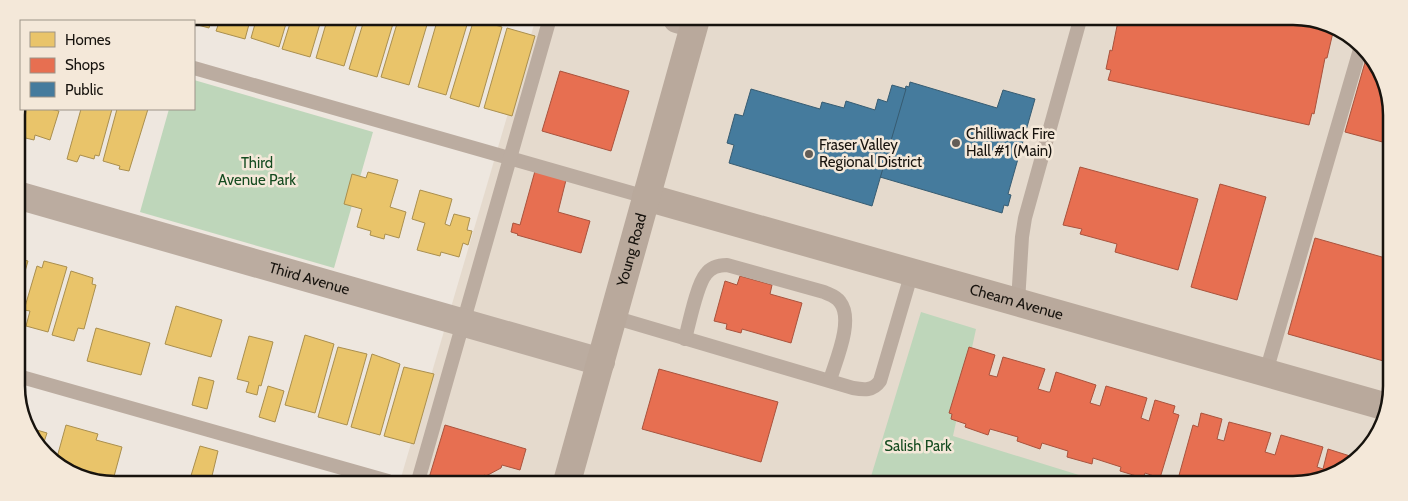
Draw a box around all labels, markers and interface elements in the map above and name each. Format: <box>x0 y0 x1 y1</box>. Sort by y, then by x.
legend <box>20 20 195 110</box>
text: Homes <box>65 31 111 49</box>
text: Shops <box>65 56 105 74</box>
text: Public <box>65 81 103 99</box>
place label: Chilliwack Fire Hall #1 (Main) <box>966 125 1055 160</box>
place label: Fraser Valley Regional District <box>819 136 922 171</box>
marker: Chilliwack Fire Hall #1 (Main) <box>950 137 962 149</box>
marker: Fraser Valley Regional District <box>803 148 815 160</box>
park label: Third Avenue Park <box>218 154 296 189</box>
street label: Young Road <box>613 211 650 289</box>
street label: Third Avenue <box>267 259 352 299</box>
street label: Cheam Avenue <box>968 280 1066 324</box>
park label: Salish Park <box>884 437 952 455</box>

